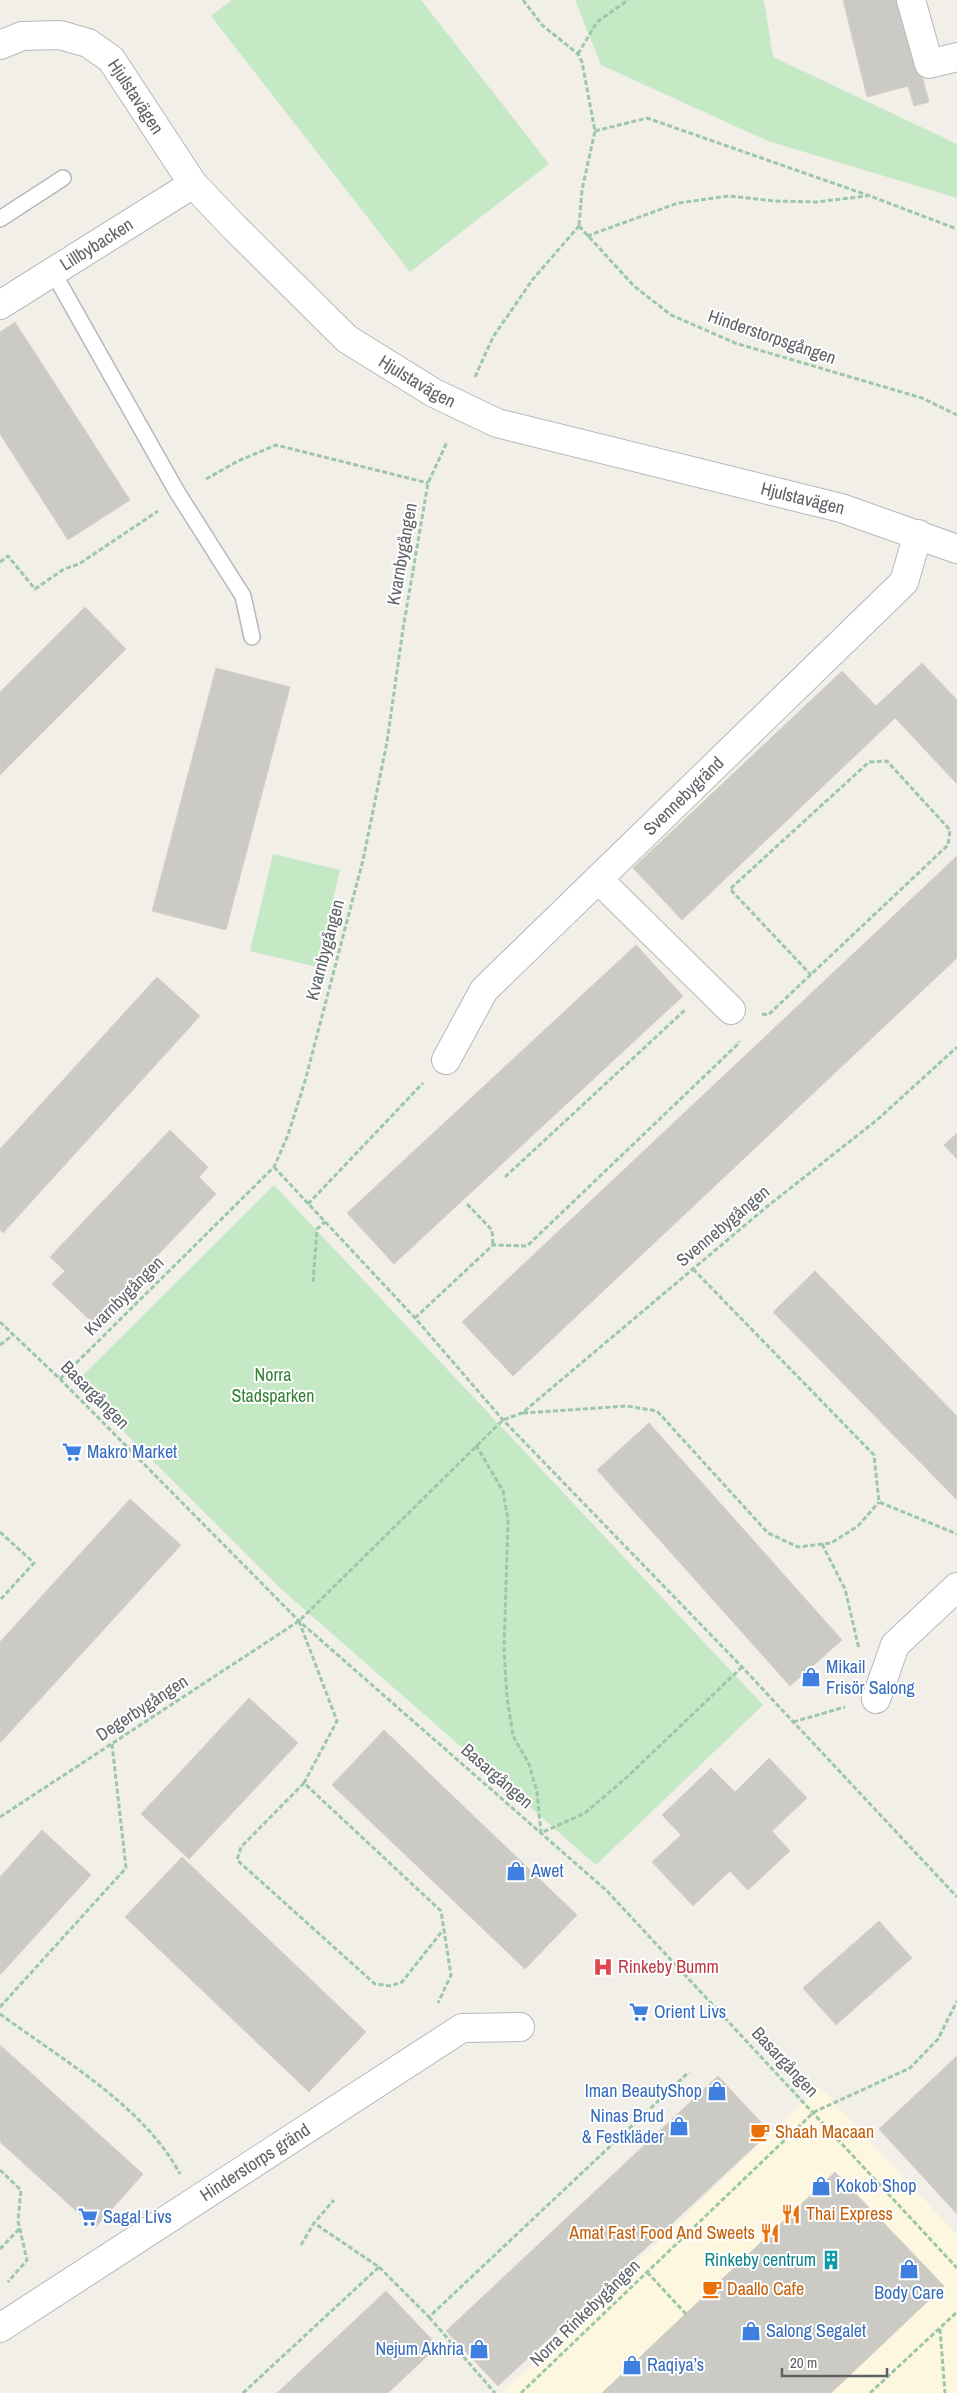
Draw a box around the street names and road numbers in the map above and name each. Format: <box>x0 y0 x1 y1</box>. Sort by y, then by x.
street label: Hjulstavägen <box>102 54 170 139</box>
street label: Lillbybacken <box>55 212 138 276</box>
street label: Hinderstorpsgången <box>705 303 839 370</box>
street label: Hjulstavägen <box>374 349 460 413</box>
street label: Hjulstavägen <box>758 476 847 520</box>
street label: Kvarnbygången <box>380 501 423 607</box>
street label: Svennebygränd <box>637 751 729 841</box>
street label: Kvarnbygången <box>299 897 350 1003</box>
street label: Svennebygången <box>671 1179 775 1272</box>
street label: Kvarnbygången <box>78 1250 169 1341</box>
street label: Basargången <box>55 1355 135 1435</box>
street label: Degerbygången <box>91 1668 193 1747</box>
street label: Basargången <box>456 1737 539 1814</box>
street label: Basargången <box>746 2021 824 2102</box>
street label: Hinderstorps gränd <box>195 2117 315 2207</box>
street label: Norra Rinkebygången <box>524 2253 645 2372</box>

